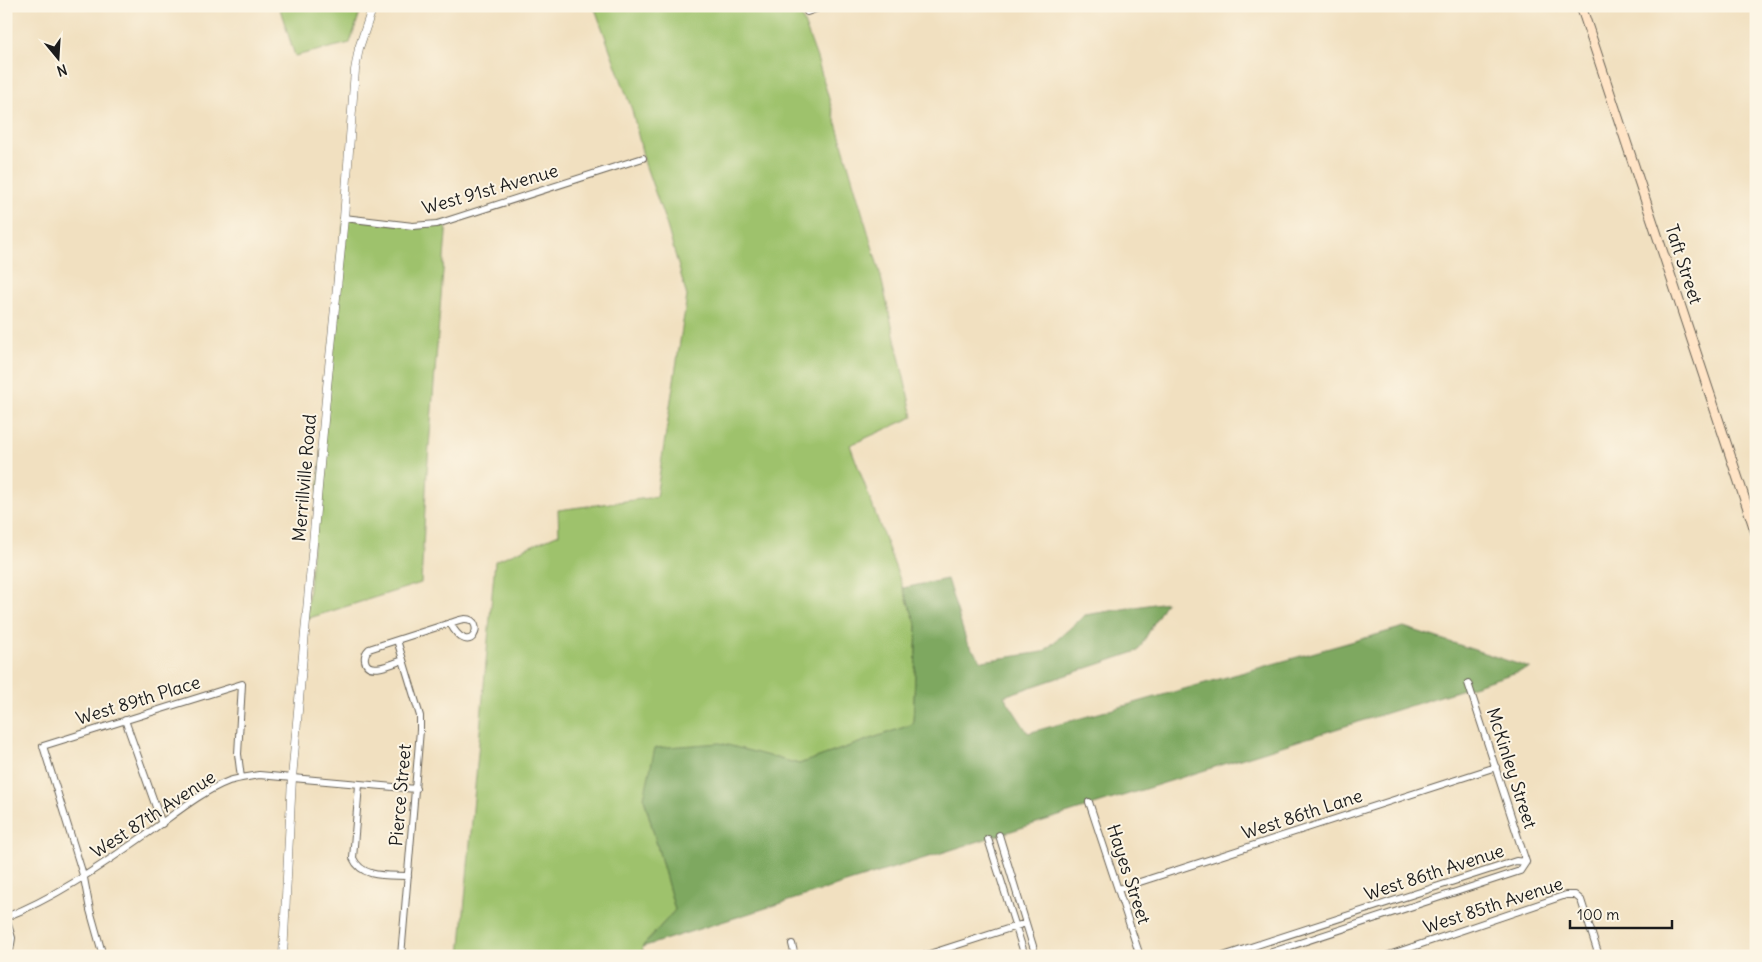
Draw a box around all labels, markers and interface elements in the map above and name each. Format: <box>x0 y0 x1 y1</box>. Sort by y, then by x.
north arrow <box>32 32 82 82</box>
text: N <box>55 60 69 80</box>
street label: West 91st Avenue <box>419 159 561 219</box>
street label: Taft Street <box>1660 221 1708 307</box>
street label: Merrillville Road <box>287 413 321 543</box>
street label: West 89th Place <box>73 670 203 730</box>
street label: McKinley Street <box>1482 705 1542 831</box>
street label: Pierce Street <box>384 743 416 847</box>
street label: West 87th Avenue <box>86 765 220 863</box>
street label: West 86th Lane <box>1239 784 1365 844</box>
street label: Hayes Street <box>1102 821 1156 927</box>
street label: West 86th Avenue <box>1361 839 1507 905</box>
street label: West 85th Avenue <box>1420 872 1566 938</box>
scale bar <box>1570 897 1672 929</box>
text: 100 m <box>1577 905 1619 924</box>

